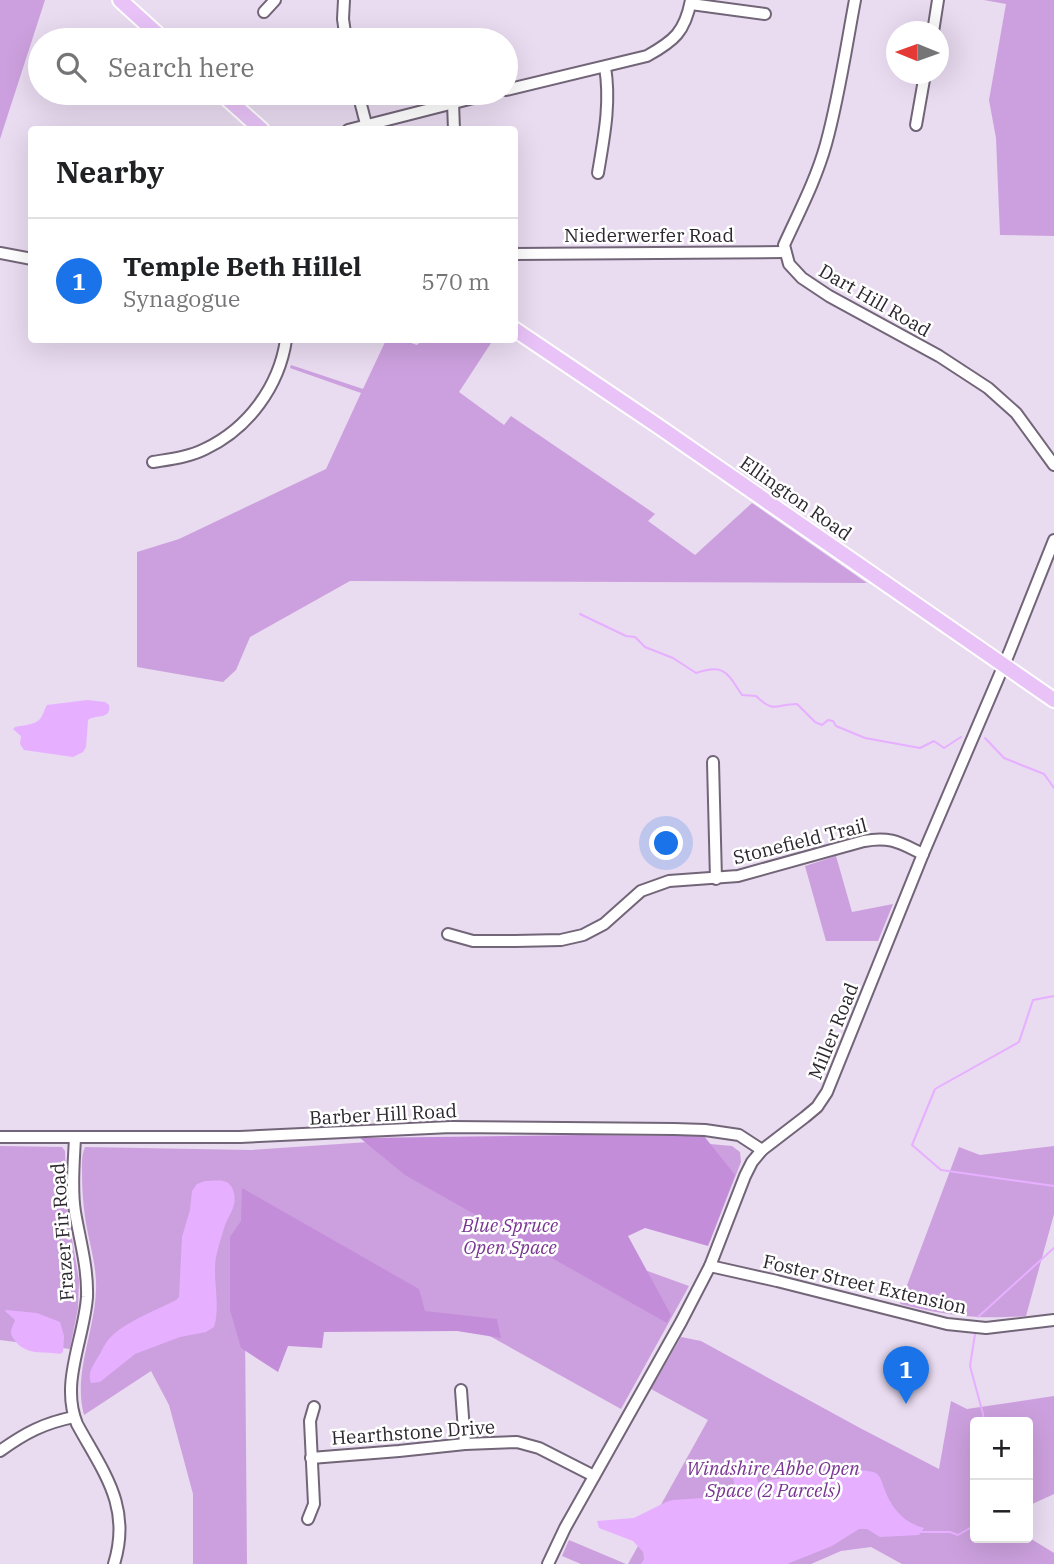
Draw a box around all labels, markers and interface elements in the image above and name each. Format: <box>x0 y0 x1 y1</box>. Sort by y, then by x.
north arrow <box>886 21 949 84</box>
search box <box>28 28 518 105</box>
icon: search <box>52 48 90 86</box>
text: Search here <box>108 50 254 84</box>
text: Nearby <box>56 152 164 191</box>
street label: Niederwerfer Road <box>564 223 734 247</box>
text: Temple Beth Hillel <box>123 249 362 283</box>
street label: Dart Hill Road <box>815 258 935 342</box>
text: 1 <box>72 266 86 296</box>
text: 570 m <box>421 266 490 296</box>
text: Synagogue <box>123 283 240 313</box>
street label: Ellington Road <box>735 451 857 545</box>
street label: Stonefield Trail <box>730 813 870 869</box>
your location <box>649 826 683 860</box>
street label: Miller Road <box>803 979 863 1083</box>
street label: Barber Hill Road <box>308 1098 458 1130</box>
street label: Frazer Fir Road <box>45 1162 79 1302</box>
park label: Blue Spruce Open Space <box>461 1213 559 1259</box>
street label: Foster Street Extension <box>761 1249 969 1319</box>
pin: 1 <box>883 1346 929 1404</box>
street label: Hearthstone Drive <box>330 1414 496 1450</box>
map controls <box>970 1417 1033 1543</box>
button: + <box>970 1417 1033 1480</box>
park label: Windshire Abbe Open Space (2 Parcels) <box>686 1456 860 1502</box>
button: − <box>970 1480 1033 1543</box>

